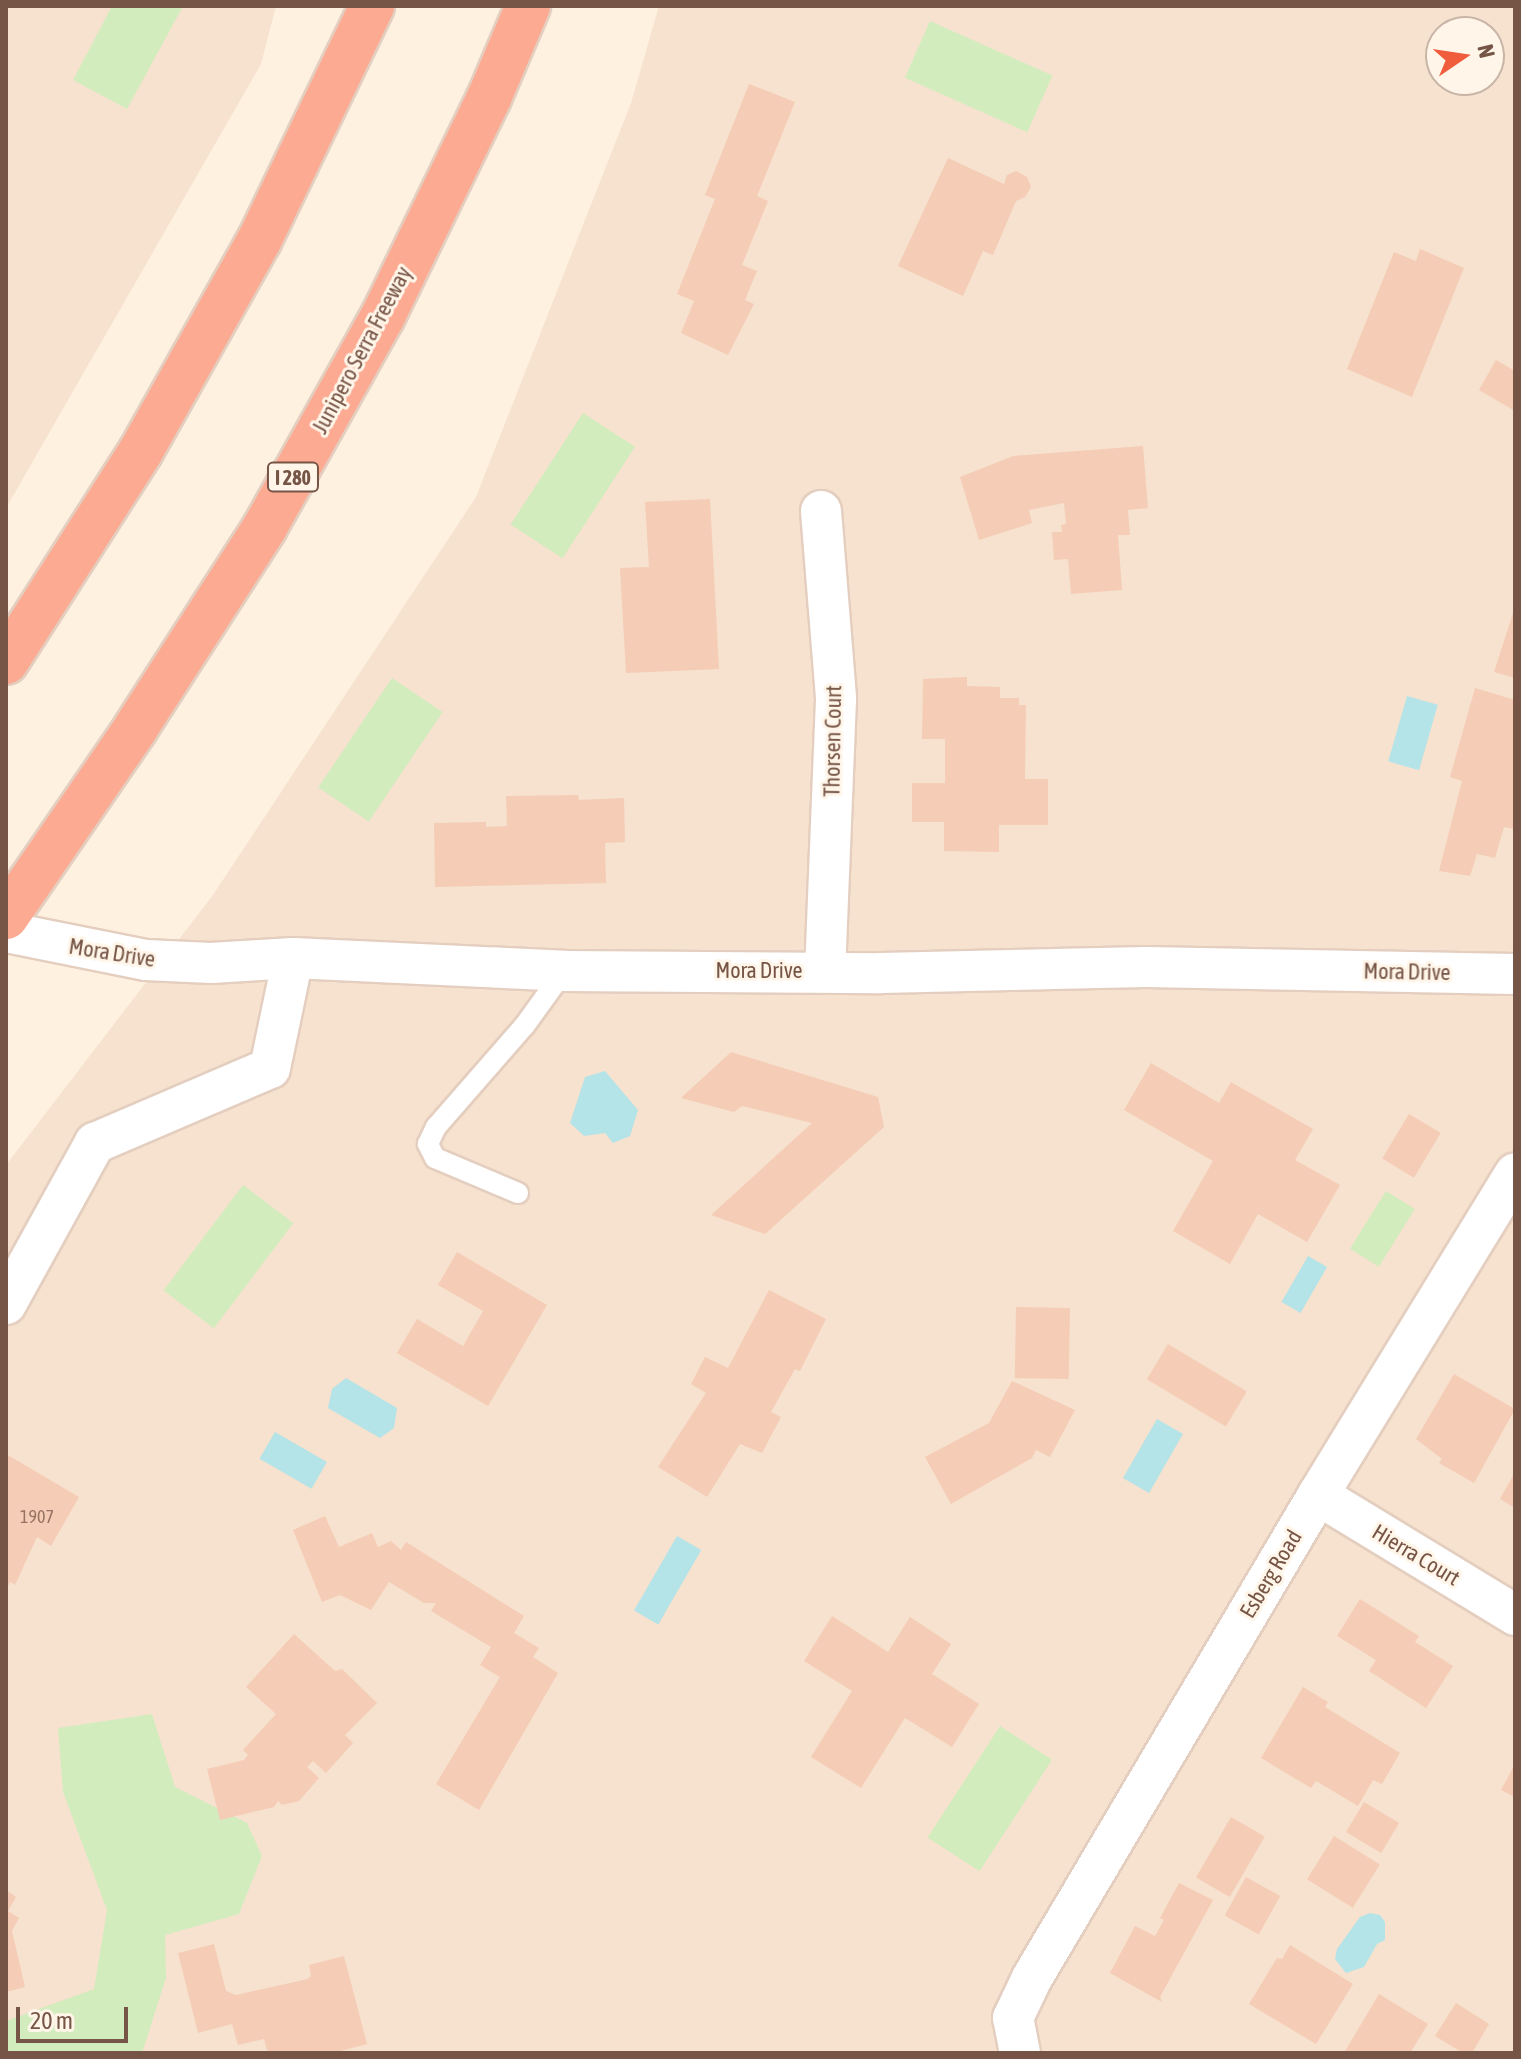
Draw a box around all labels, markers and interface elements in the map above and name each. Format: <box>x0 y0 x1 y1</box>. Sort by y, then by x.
north arrow <box>1425 16 1505 96</box>
text: N <box>1472 42 1501 60</box>
street label: Junipero Serra Freeway <box>307 262 417 438</box>
road number: I 280 <box>265 461 321 493</box>
street label: Thorsen Court <box>819 685 847 797</box>
street label: Mora Drive <box>67 933 157 973</box>
street label: Mora Drive <box>715 958 803 984</box>
street label: Mora Drive <box>1363 958 1451 986</box>
house number: 1907 <box>20 1506 54 1528</box>
street label: Hierra Court <box>1368 1519 1464 1591</box>
street label: Esberg Road <box>1234 1525 1308 1623</box>
scale bar <box>20 1991 132 2041</box>
text: 20 m <box>30 2007 73 2034</box>

